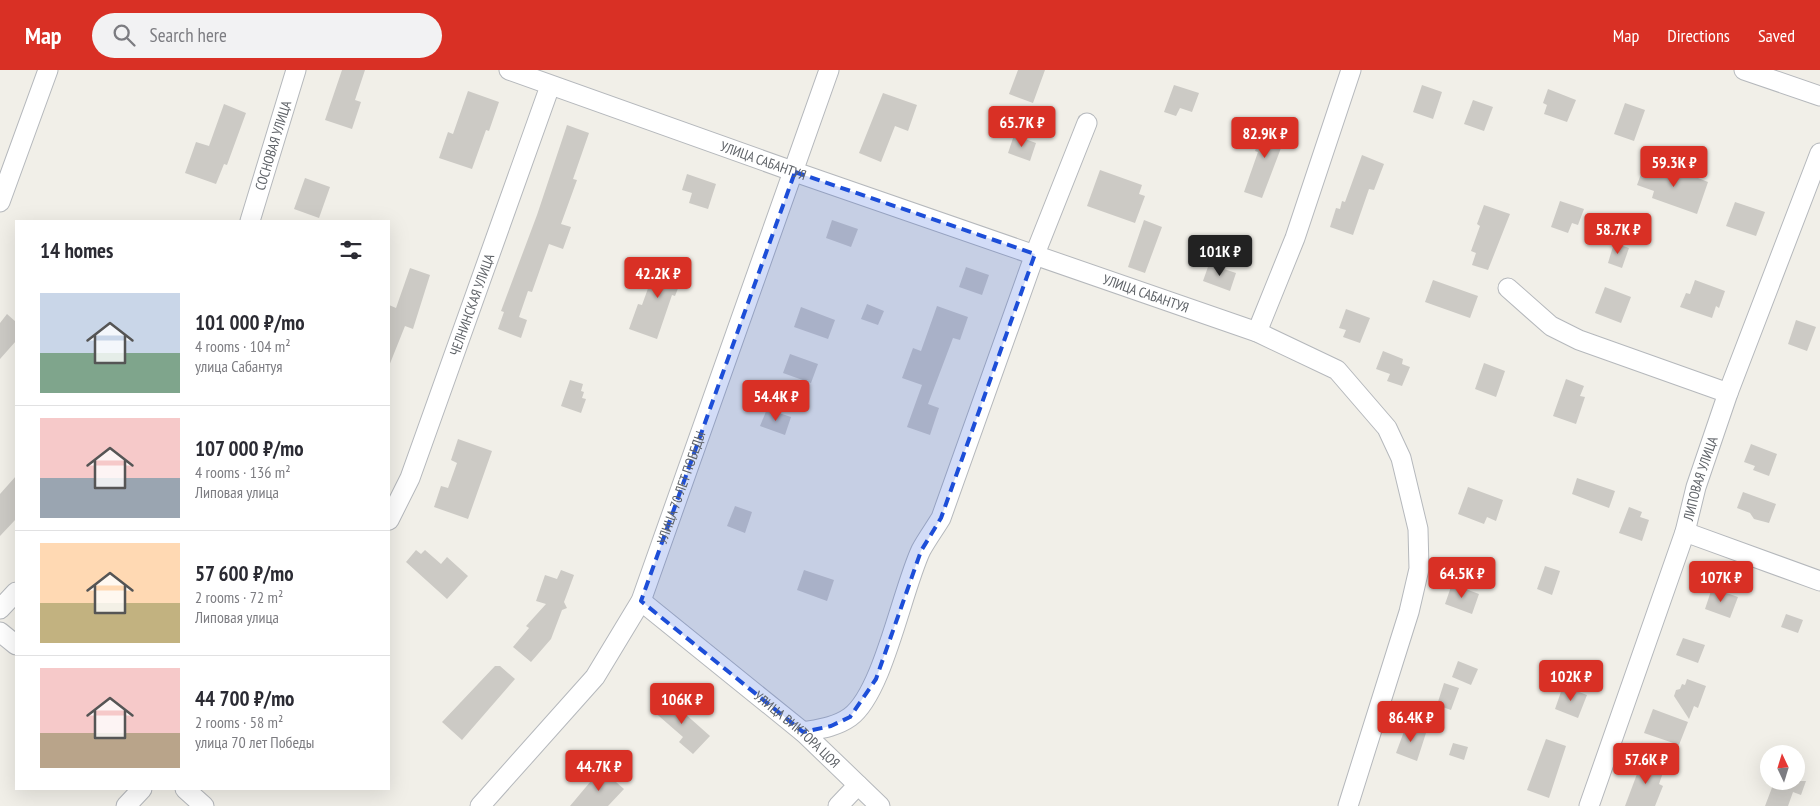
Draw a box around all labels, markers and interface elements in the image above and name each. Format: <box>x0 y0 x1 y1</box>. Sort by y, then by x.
search box <box>92 13 442 58</box>
text: Map <box>25 20 62 51</box>
icon: search <box>110 21 138 49</box>
text: Search here <box>150 23 227 47</box>
text: Map <box>1613 24 1639 47</box>
text: Directions <box>1667 24 1730 47</box>
text: Saved <box>1758 24 1795 47</box>
street label: СОСНОВАЯ УЛИЦА <box>251 98 295 193</box>
pin: 65.7K ₽ <box>976 106 1068 148</box>
text: 65.7K ₽ <box>999 112 1045 132</box>
pin: 82.9K ₽ <box>1219 116 1311 159</box>
text: 82.9K ₽ <box>1242 123 1288 143</box>
street label: УЛИЦА САБАНТУЯ <box>718 137 809 184</box>
pin: 59.3K ₽ <box>1628 146 1720 188</box>
text: 59.3K ₽ <box>1651 152 1697 172</box>
pin: 58.7K ₽ <box>1572 212 1664 255</box>
text: 58.7K ₽ <box>1595 219 1641 239</box>
pin: 101K ₽ <box>1179 234 1261 277</box>
icon: filters <box>337 236 365 264</box>
text: 14 homes <box>40 237 113 264</box>
text: 101K ₽ <box>1199 241 1241 261</box>
street label: ЧЕЛНИНСКАЯ УЛИЦА <box>445 251 498 358</box>
pin: 42.2K ₽ <box>612 256 704 299</box>
text: 42.2K ₽ <box>635 263 681 283</box>
street label: УЛИЦА САБАНТУЯ <box>1101 270 1191 317</box>
text: 101 000 ₽/mo <box>195 309 304 336</box>
icon: home <box>80 313 140 373</box>
text: 4 rooms · 104 m² <box>195 336 291 356</box>
text: улица Сабантуя <box>195 356 283 376</box>
pin: 54.4K ₽ <box>730 380 822 422</box>
text: 54.4K ₽ <box>753 386 799 406</box>
street label: УЛИЦА 70 ЛЕТ ПОБЕДЫ <box>653 429 709 547</box>
street label: ЛИПОВАЯ УЛИЦА <box>1679 434 1722 523</box>
text: 107 000 ₽/mo <box>195 435 304 462</box>
icon: home <box>80 438 140 498</box>
text: 4 rooms · 136 m² <box>195 462 291 482</box>
text: Липовая улица <box>195 482 279 502</box>
pin: 64.5K ₽ <box>1416 556 1508 599</box>
text: 57 600 ₽/mo <box>195 560 294 587</box>
pin: 107K ₽ <box>1680 560 1762 603</box>
icon: home <box>80 563 140 623</box>
text: 64.5K ₽ <box>1439 563 1485 583</box>
text: 107K ₽ <box>1700 567 1742 587</box>
text: 2 rooms · 72 m² <box>195 587 283 607</box>
text: Липовая улица <box>195 607 279 627</box>
pin: 102K ₽ <box>1530 660 1612 702</box>
text: 102K ₽ <box>1550 666 1592 686</box>
pin: 106K ₽ <box>641 682 723 725</box>
text: 44 700 ₽/mo <box>195 685 294 712</box>
street label: УЛИЦА ВИКТОРА ЦОЯ <box>750 687 844 772</box>
icon: home <box>80 688 140 748</box>
text: 106K ₽ <box>661 689 703 709</box>
pin: 86.4K ₽ <box>1365 700 1457 743</box>
text: 86.4K ₽ <box>1388 707 1434 727</box>
text: 2 rooms · 58 m² <box>195 712 283 732</box>
text: улица 70 лет Победы <box>195 732 314 752</box>
pin: 57.6K ₽ <box>1600 742 1692 785</box>
north arrow <box>1760 745 1805 790</box>
map controls <box>1760 745 1805 790</box>
text: 57.6K ₽ <box>1624 749 1668 769</box>
pin: 44.7K ₽ <box>553 750 645 792</box>
text: 44.7K ₽ <box>576 756 622 776</box>

